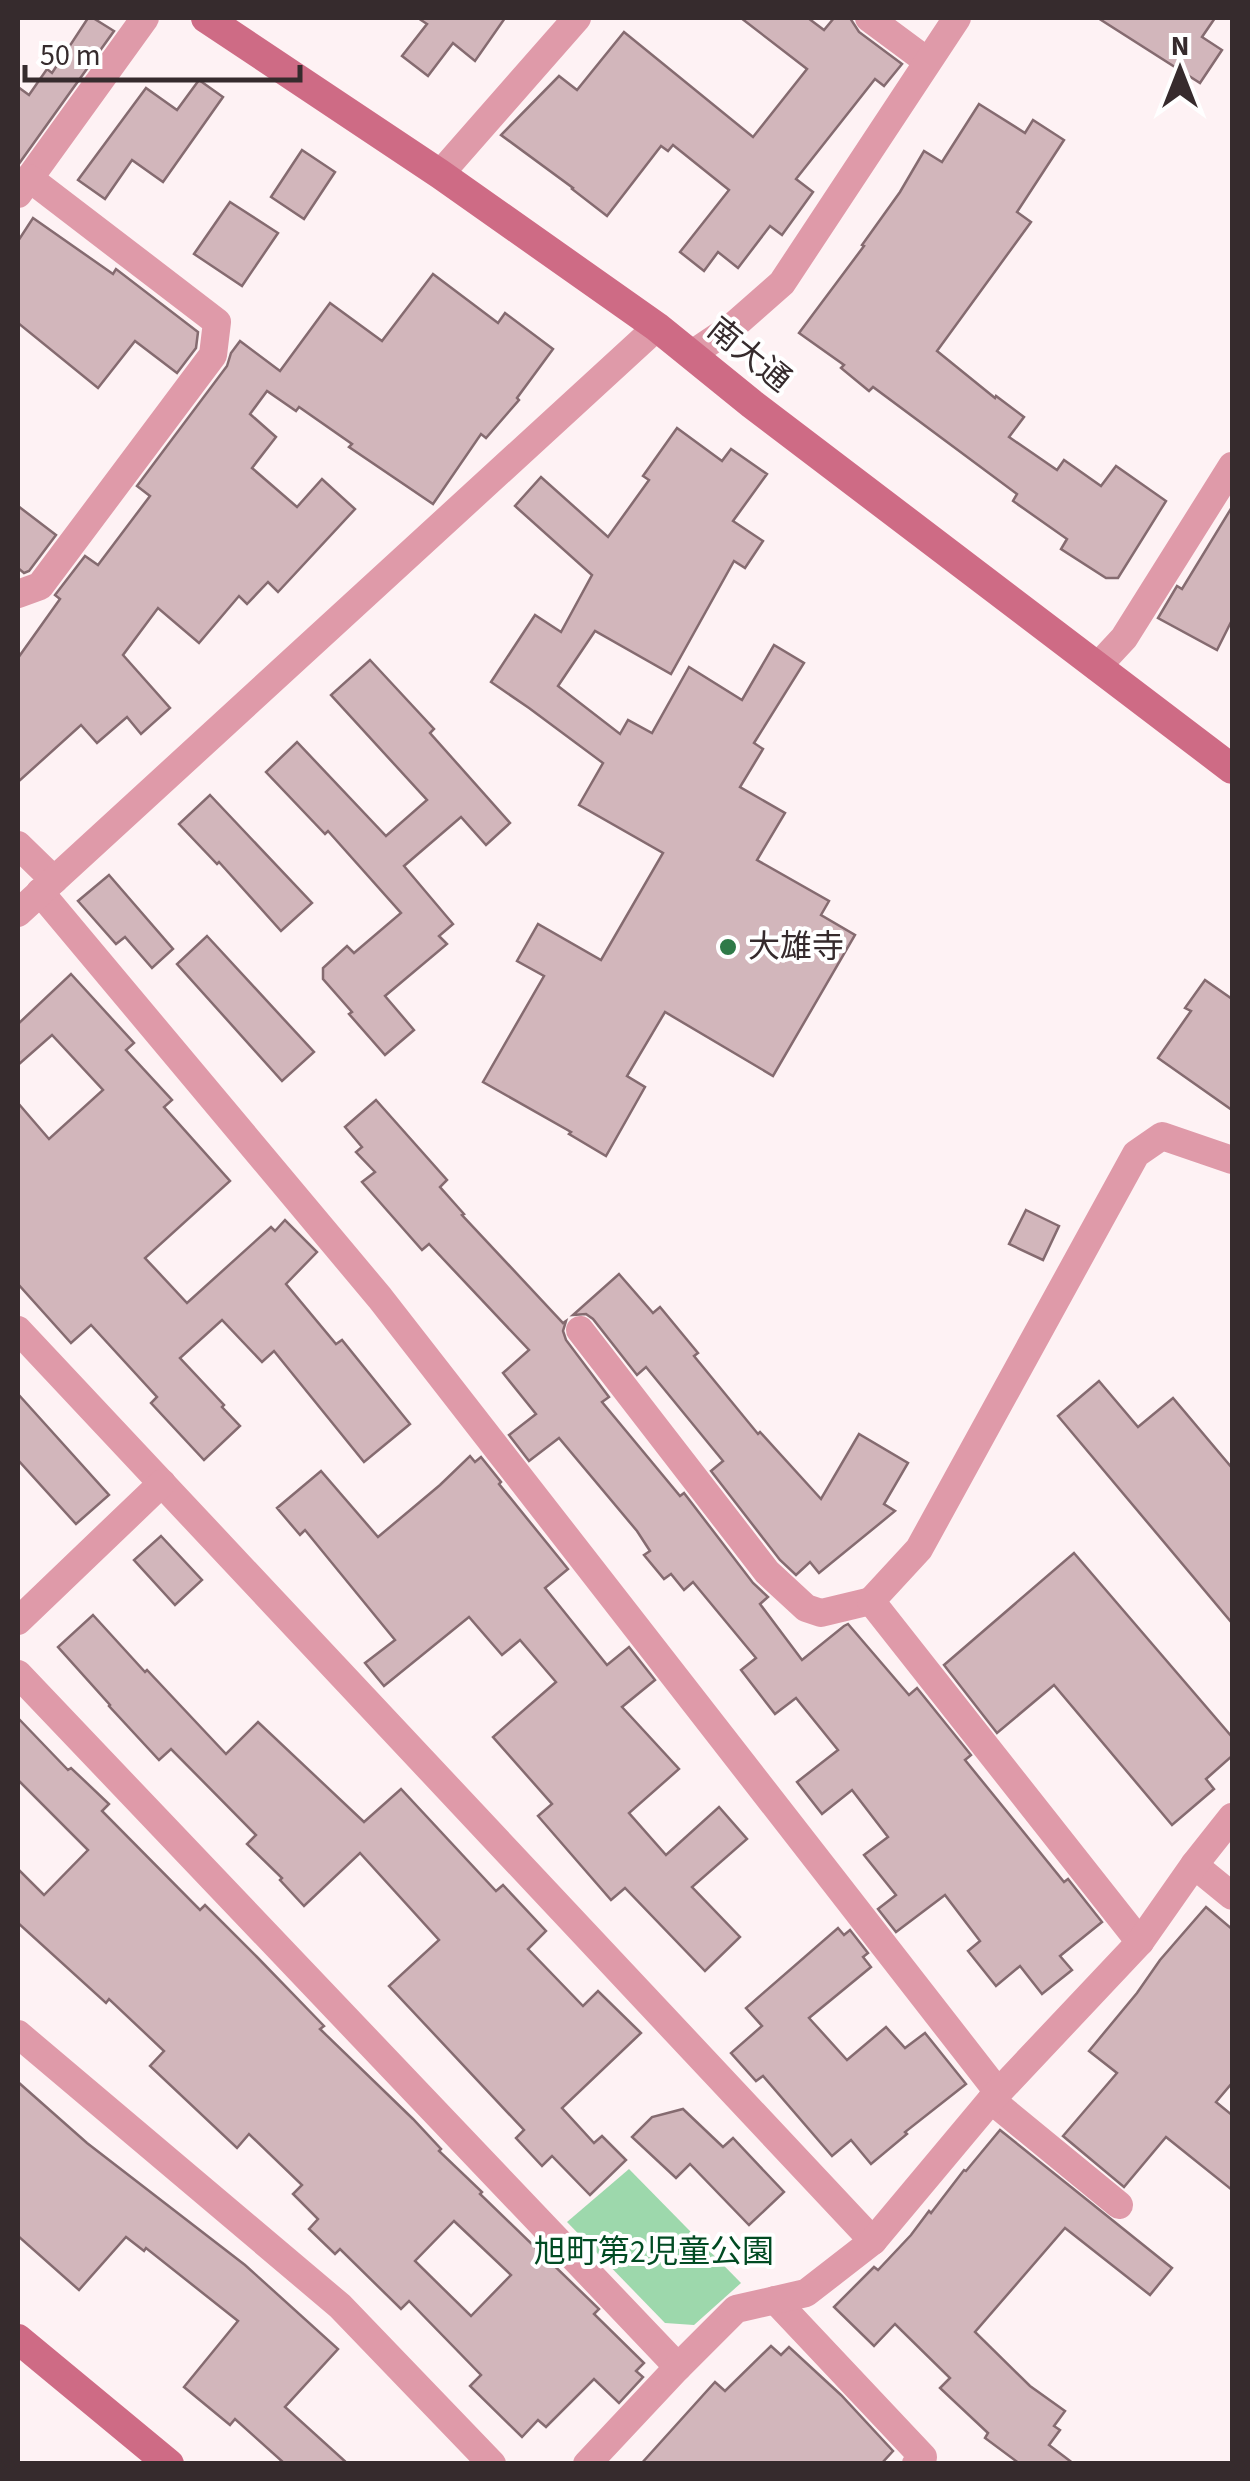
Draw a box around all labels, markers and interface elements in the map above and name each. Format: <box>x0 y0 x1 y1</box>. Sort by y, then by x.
scale bar <box>25 20 300 82</box>
north arrow <box>1130 20 1230 120</box>
text: N <box>1171 26 1189 66</box>
text: 50 m <box>40 34 101 77</box>
street label: 南大通 <box>697 307 801 403</box>
place label: 大雄寺 <box>748 924 844 970</box>
marker: 大雄寺 <box>717 936 739 958</box>
park label: 旭町第2児童公園 <box>534 2229 774 2275</box>

